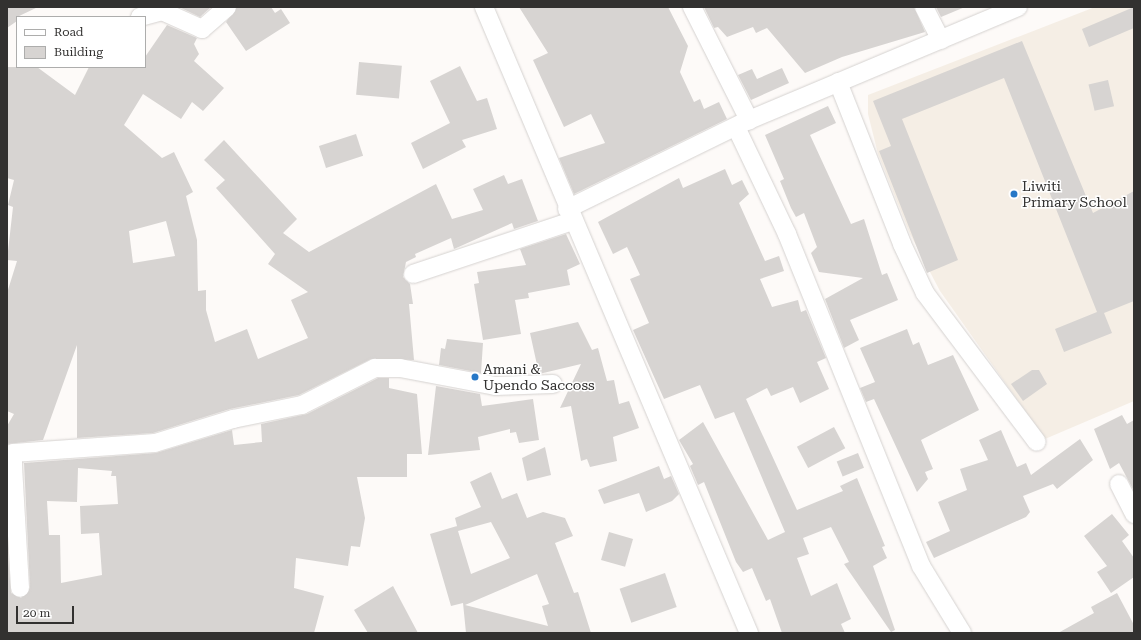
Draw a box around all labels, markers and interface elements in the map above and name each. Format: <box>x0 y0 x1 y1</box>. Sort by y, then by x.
legend <box>16 16 146 68</box>
text: Road <box>54 25 83 39</box>
text: Building <box>54 45 103 59</box>
place label: Liwiti Primary School <box>1022 178 1127 210</box>
marker: Liwiti Primary School <box>1009 189 1019 199</box>
place label: Amani & Upendo Saccoss <box>483 361 595 394</box>
marker: Amani & Upendo Saccoss <box>470 372 480 382</box>
scale bar <box>18 598 76 624</box>
text: 20 m <box>23 606 50 620</box>

